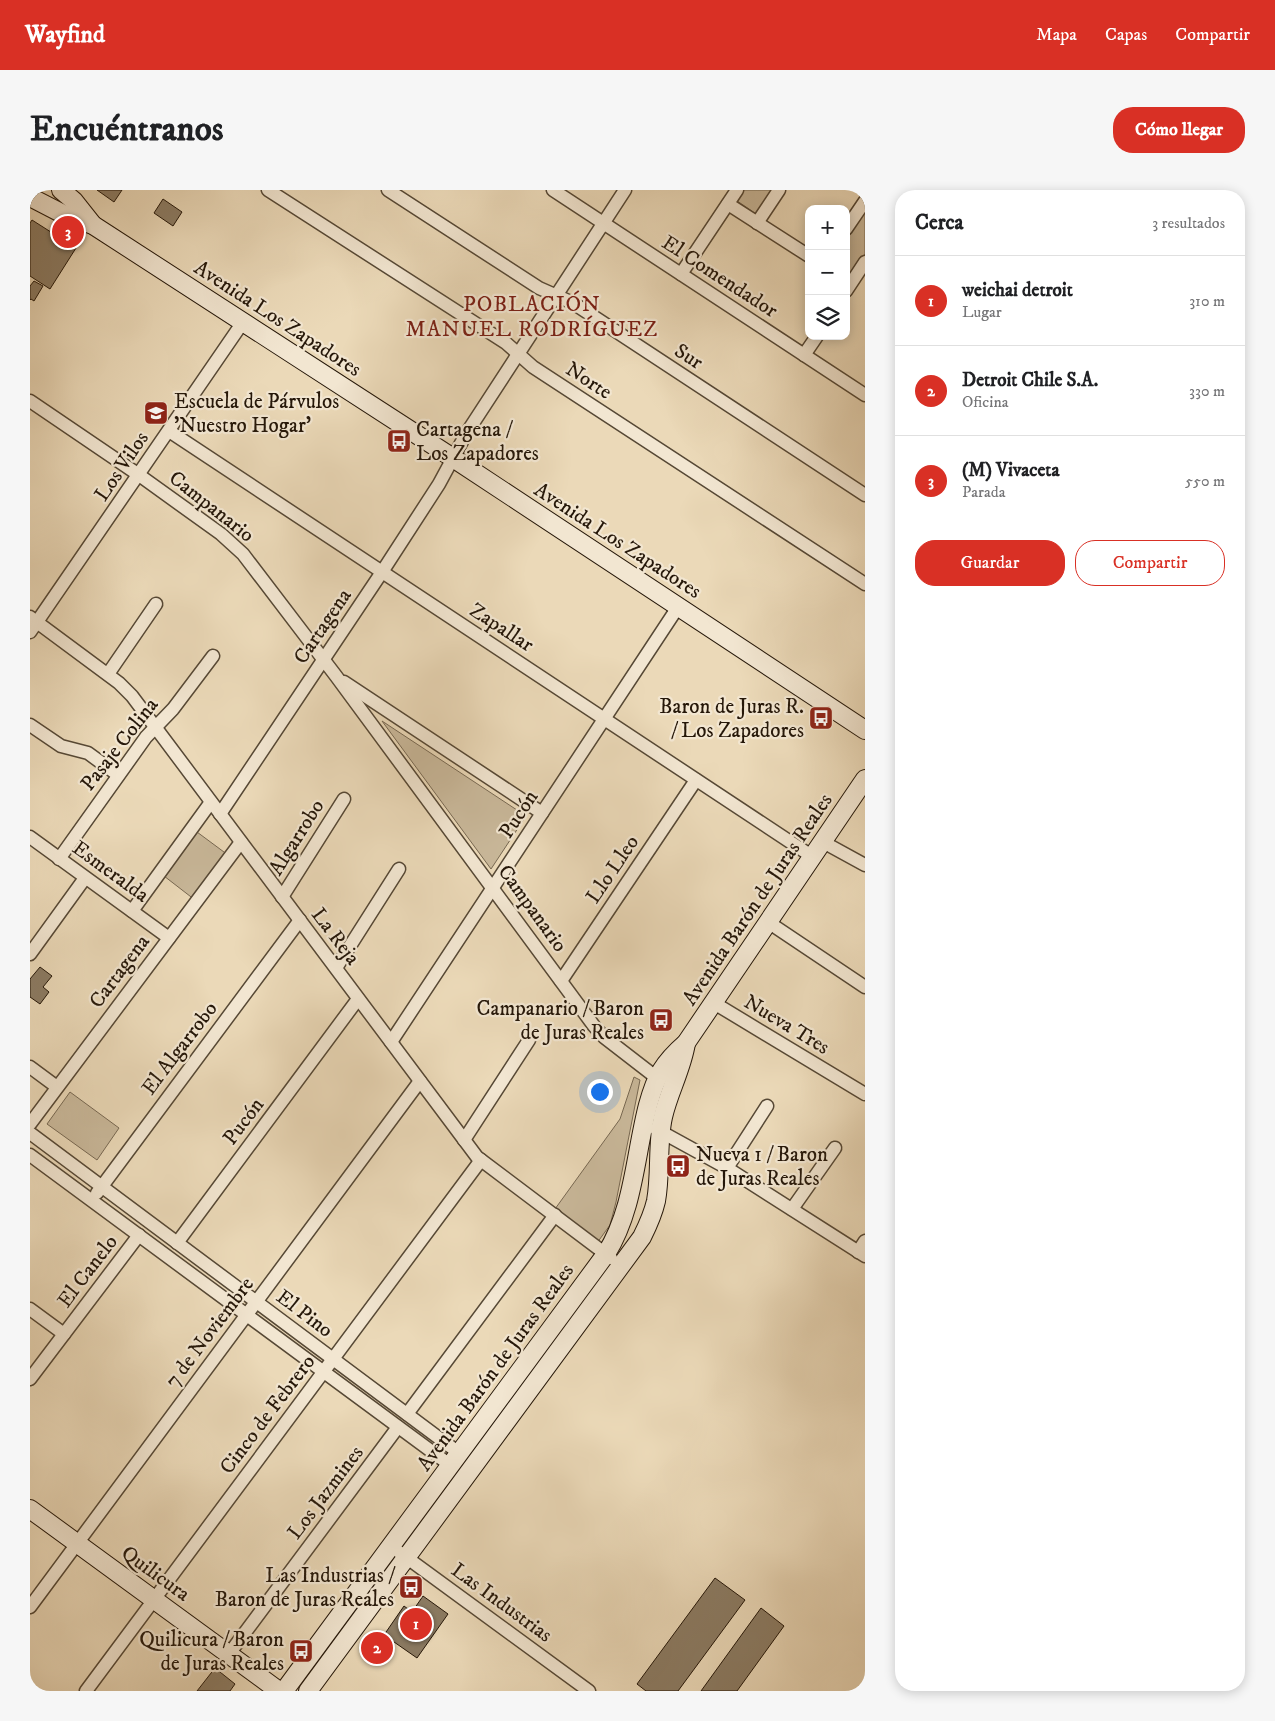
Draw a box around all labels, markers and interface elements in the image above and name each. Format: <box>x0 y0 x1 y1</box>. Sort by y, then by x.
text: Wayfind <box>25 20 105 50</box>
text: Mapa <box>1036 24 1077 46</box>
text: Capas <box>1105 24 1147 46</box>
text: Compartir <box>1175 24 1250 46</box>
button: Cómo llegar <box>1113 107 1245 153</box>
text: Encuéntranos <box>30 108 224 152</box>
map controls <box>805 205 850 340</box>
button: + <box>805 205 850 250</box>
text: Cerca <box>915 210 963 236</box>
pin: 3 <box>52 213 84 251</box>
text: 3 resultados <box>1152 213 1225 233</box>
street label: El Comendador <box>657 230 782 324</box>
button: − <box>805 250 850 295</box>
street label: Avenida Los Zapadores <box>189 255 366 383</box>
text: weichai detroit <box>962 279 1073 302</box>
district label: POBLACIÓN MANUEL RODRÍGUEZ <box>406 290 658 343</box>
text: 1 <box>928 291 934 311</box>
text: 310 m <box>1189 291 1225 311</box>
button: layers <box>805 295 850 340</box>
text: Lugar <box>962 302 1002 322</box>
street label: Sur <box>669 338 708 376</box>
street label: Norte <box>560 356 617 406</box>
text: Detroit Chile S.A. <box>962 369 1098 392</box>
text: 2 <box>927 381 935 401</box>
text: 330 m <box>1189 381 1225 401</box>
place label: Escuela de Párvulos 'Nuestro Hogar' <box>174 389 339 439</box>
text: Oficina <box>962 392 1009 412</box>
school or university icon: Escuela de Párvulos 'Nuestro Hogar' <box>143 400 169 426</box>
place label: Cartagena / Los Zapadores <box>416 417 539 467</box>
street label: Los Vilos <box>89 427 155 507</box>
bus stop icon: Cartagena / Los Zapadores <box>386 428 412 454</box>
text: (M) Vivaceta <box>962 459 1060 482</box>
street label: Campanario <box>163 465 259 548</box>
text: 3 <box>928 471 934 491</box>
text: 550 m <box>1185 471 1225 491</box>
street label: Avenida Los Zapadores <box>529 477 706 605</box>
text: Parada <box>962 482 1006 502</box>
button: Guardar <box>915 540 1065 586</box>
button: Compartir <box>1075 540 1225 586</box>
street label: Cartagena <box>288 584 357 669</box>
street label: Zapallar <box>465 598 539 658</box>
street label: Pasaje Colina <box>75 693 164 796</box>
place label: Baron de Juras R. / Los Zapadores <box>659 694 804 744</box>
bus stop icon: Baron de Juras R. / Los Zapadores <box>808 705 834 731</box>
street label: Pucón <box>494 785 544 844</box>
street label: Avenida Barón de Juras Reales <box>677 789 839 1011</box>
street label: Algarrobo <box>263 795 330 880</box>
street label: Llo Lleo <box>581 830 645 909</box>
street label: Esmeralda <box>67 835 154 908</box>
street label: Campanario <box>492 860 573 957</box>
street label: La Reja <box>305 903 365 970</box>
street label: Cartagena <box>84 930 156 1013</box>
street label: Nueva Tres <box>739 989 834 1061</box>
place label: Campanario / Baron de Juras Reales <box>477 996 644 1046</box>
street label: El Algarrobo <box>136 997 223 1101</box>
bus stop icon: Campanario / Baron de Juras Reales <box>648 1007 674 1033</box>
your location <box>587 1079 613 1105</box>
street label: Pucón <box>218 1093 270 1150</box>
place label: Nueva 1 / Baron de Juras Reales <box>696 1142 828 1192</box>
bus stop icon: Nueva 1 / Baron de Juras Reales <box>665 1153 691 1179</box>
street label: El Canelo <box>52 1230 124 1313</box>
street label: Avenida Barón de Juras Reales <box>412 1259 580 1476</box>
street label: 7 de Noviembre <box>160 1272 260 1393</box>
street label: El Pino <box>271 1284 338 1344</box>
street label: Cinco de Febrero <box>214 1350 321 1480</box>
street label: Los Jazmines <box>282 1441 369 1545</box>
street label: Quilicura <box>116 1540 195 1608</box>
street label: Las Industrias <box>446 1557 557 1648</box>
place label: Las Industrias / Baron de Juras Reales <box>215 1563 396 1613</box>
bus stop icon: Las Industrias / Baron de Juras Reales <box>398 1574 424 1600</box>
pin: 1 <box>400 1605 432 1643</box>
place label: Quilicura / Baron de Juras Reales <box>139 1627 284 1677</box>
pin: 2 <box>361 1629 393 1667</box>
bus stop icon: Quilicura / Baron de Juras Reales <box>288 1638 314 1664</box>

